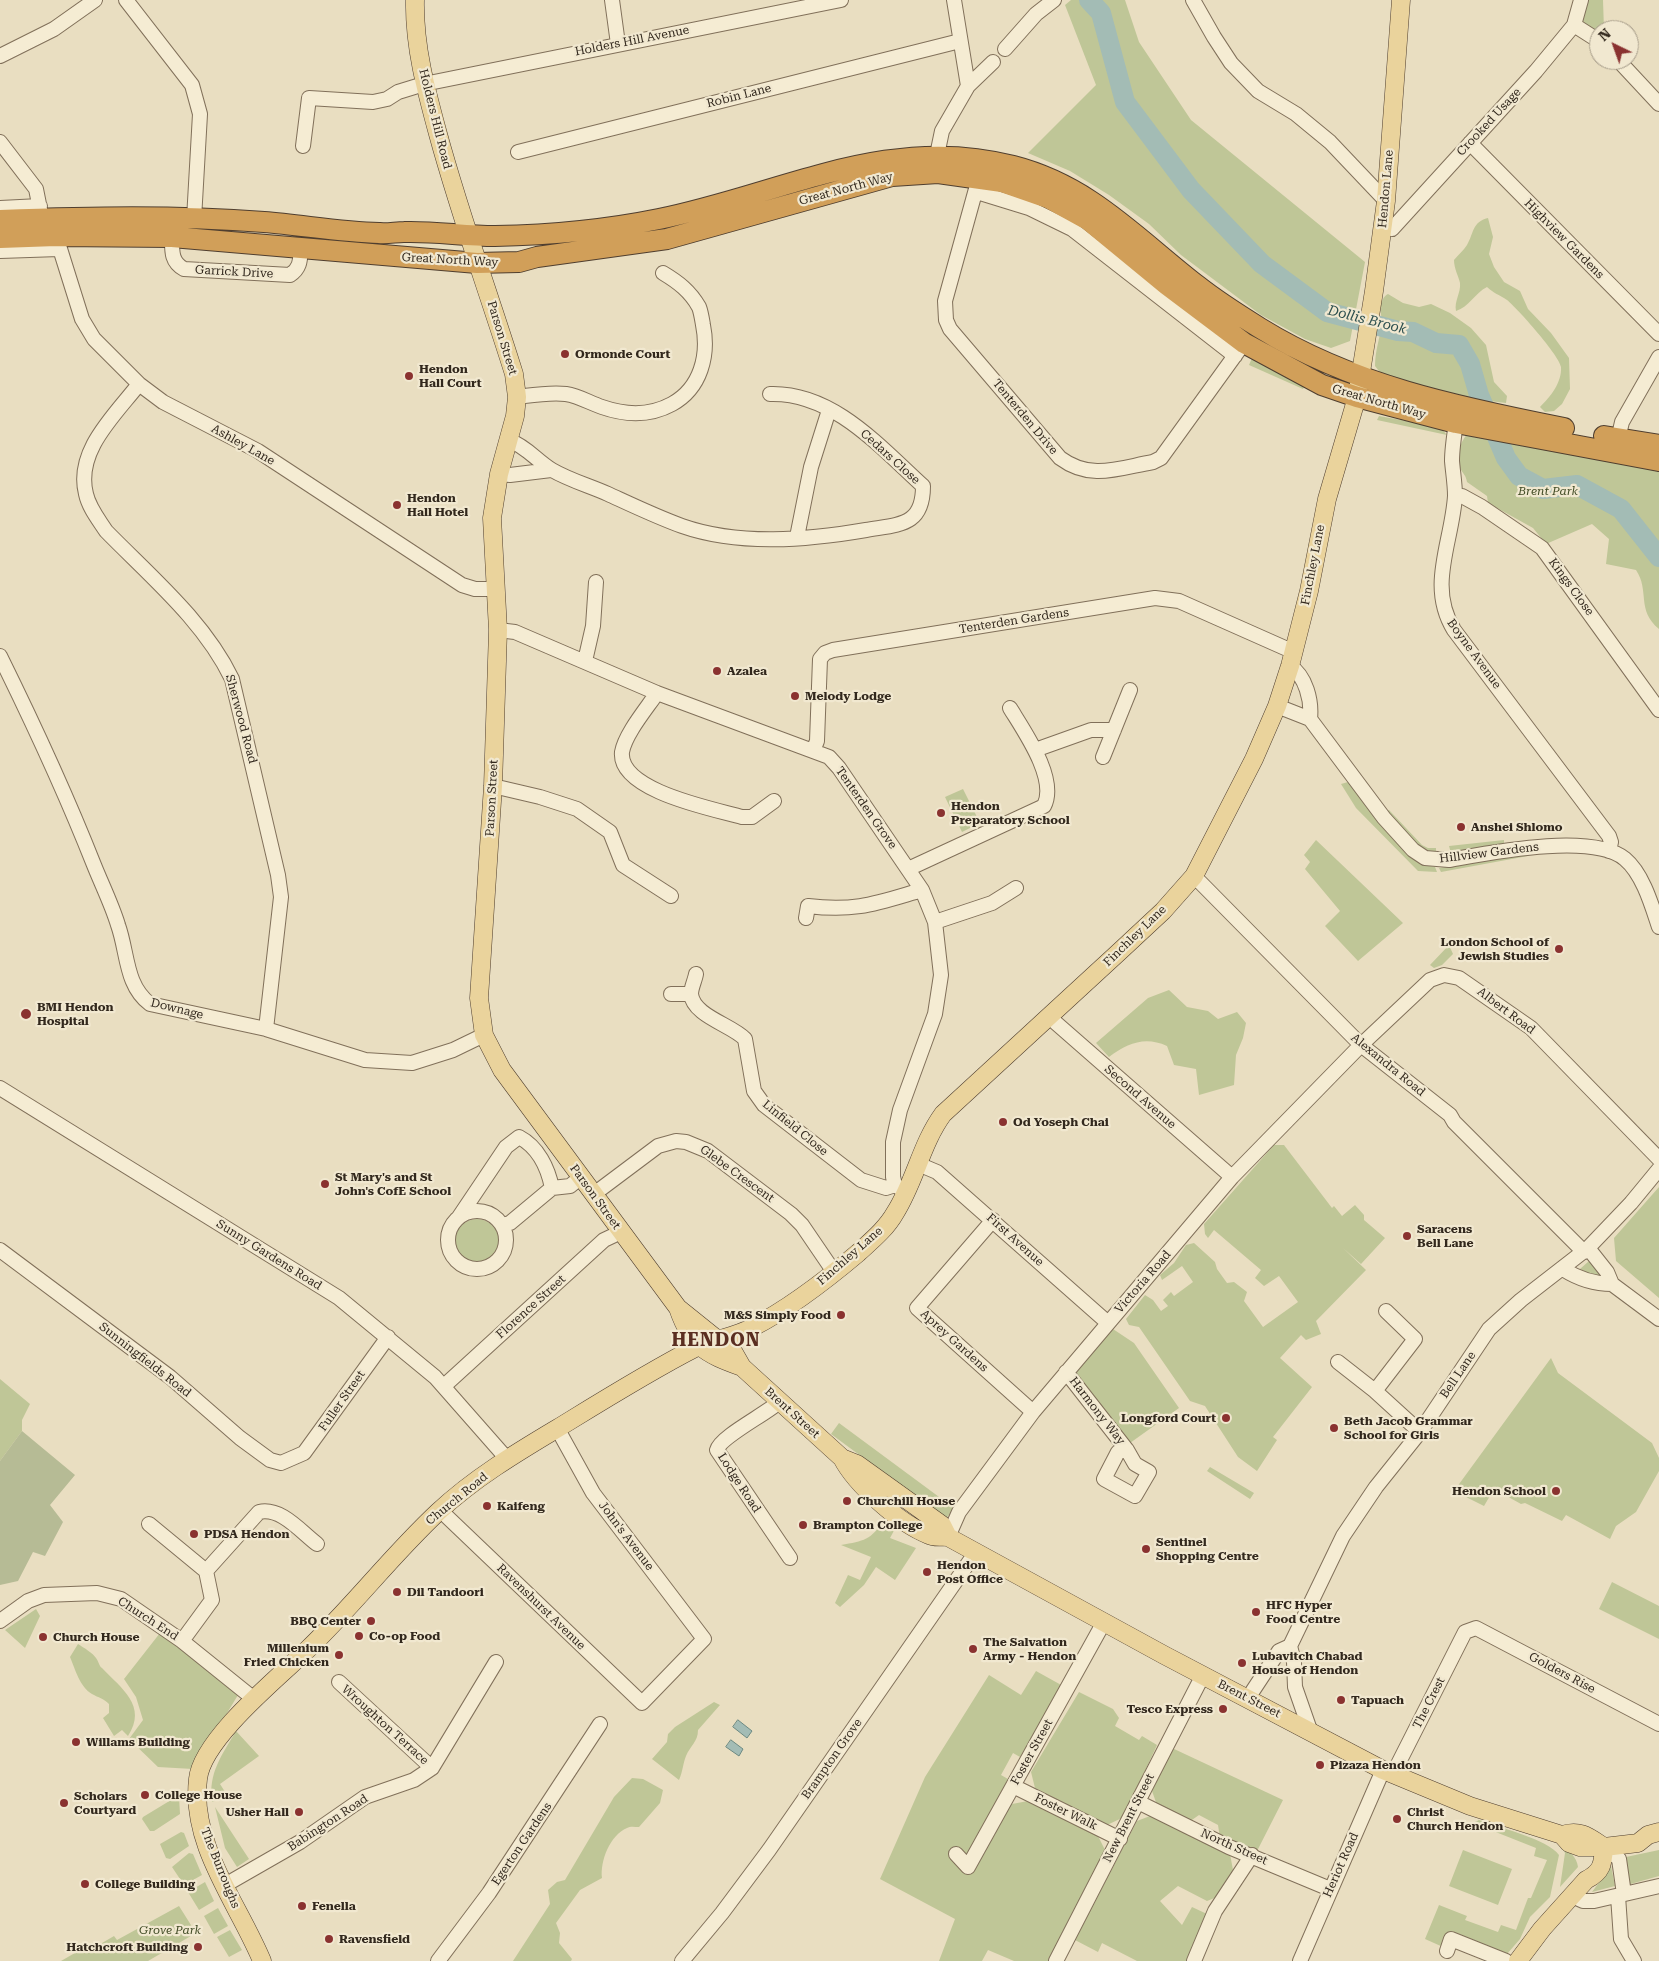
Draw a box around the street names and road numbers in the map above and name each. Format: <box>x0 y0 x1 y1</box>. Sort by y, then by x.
street label: Holders Hill Avenue <box>574 23 690 59</box>
street label: Holders Hill Road <box>416 67 454 171</box>
street label: Robin Lane <box>705 81 773 111</box>
street label: Crooked Usage <box>1454 85 1524 159</box>
street label: Hendon Lane <box>1375 149 1397 229</box>
street label: Great North Way <box>797 170 895 208</box>
street label: Highview Gardens <box>1521 196 1607 282</box>
street label: Great North Way <box>401 250 499 270</box>
street label: Garrick Drive <box>194 263 274 281</box>
street label: Parson Street <box>484 299 520 377</box>
street label: Tenterden Drive <box>989 376 1061 458</box>
street label: Great North Way <box>1330 382 1428 422</box>
street label: Ashley Lane <box>209 422 277 468</box>
street label: Cedars Close <box>857 427 923 487</box>
street label: Finchley Lane <box>1298 524 1328 606</box>
street label: Kings Close <box>1545 555 1597 619</box>
street label: Tenterden Gardens <box>958 605 1070 637</box>
street label: Boyne Avenue <box>1444 616 1504 692</box>
street label: Sherwood Road <box>222 673 260 765</box>
street label: Parson Street <box>483 759 501 837</box>
street label: Tenterden Grove <box>832 764 900 852</box>
street label: Hillview Gardens <box>1438 840 1540 866</box>
street label: Finchley Lane <box>1101 902 1169 970</box>
street label: Albert Road <box>1474 985 1538 1037</box>
street label: Downage <box>149 996 205 1022</box>
street label: Alexandra Road <box>1348 1031 1428 1099</box>
street label: Second Avenue <box>1101 1062 1179 1132</box>
street label: Linfield Close <box>759 1097 831 1159</box>
street label: Glebe Crescent <box>697 1142 777 1206</box>
street label: Parson Street <box>567 1162 623 1232</box>
street label: First Avenue <box>983 1210 1047 1270</box>
street label: Sunny Gardens Road <box>214 1217 324 1293</box>
street label: Finchley Lane <box>814 1224 886 1288</box>
street label: Victoria Road <box>1112 1248 1174 1316</box>
street label: Florence Street <box>493 1272 569 1342</box>
street label: Aprey Gardens <box>917 1307 991 1375</box>
street label: Sunningfields Road <box>96 1320 194 1400</box>
street label: Bell Lane <box>1437 1349 1479 1401</box>
street label: Fuller Street <box>316 1368 368 1434</box>
street label: Harmony Way <box>1066 1374 1128 1448</box>
street label: Brent Street <box>762 1385 822 1441</box>
street label: Lodge Road <box>714 1450 764 1516</box>
street label: Church Road <box>423 1470 491 1528</box>
street label: John's Avenue <box>595 1499 657 1573</box>
street label: Ravenshurst Avenue <box>494 1561 588 1653</box>
street label: Church End <box>115 1594 181 1644</box>
street label: Golders Rise <box>1526 1649 1598 1697</box>
street label: The Crest <box>1410 1675 1448 1731</box>
street label: Brent Street <box>1215 1677 1283 1721</box>
street label: Wroughton Terrace <box>339 1682 431 1768</box>
street label: Brampton Grove <box>799 1716 865 1802</box>
street label: Foster Street <box>1008 1717 1056 1787</box>
street label: New Brent Street <box>1100 1771 1158 1865</box>
street label: Foster Walk <box>1032 1791 1100 1833</box>
street label: Babington Road <box>285 1792 371 1854</box>
street label: Egerton Gardens <box>489 1800 555 1888</box>
street label: The Burroughs <box>197 1826 243 1910</box>
street label: North Street <box>1198 1826 1270 1868</box>
street label: Heriot Road <box>1320 1830 1362 1900</box>

